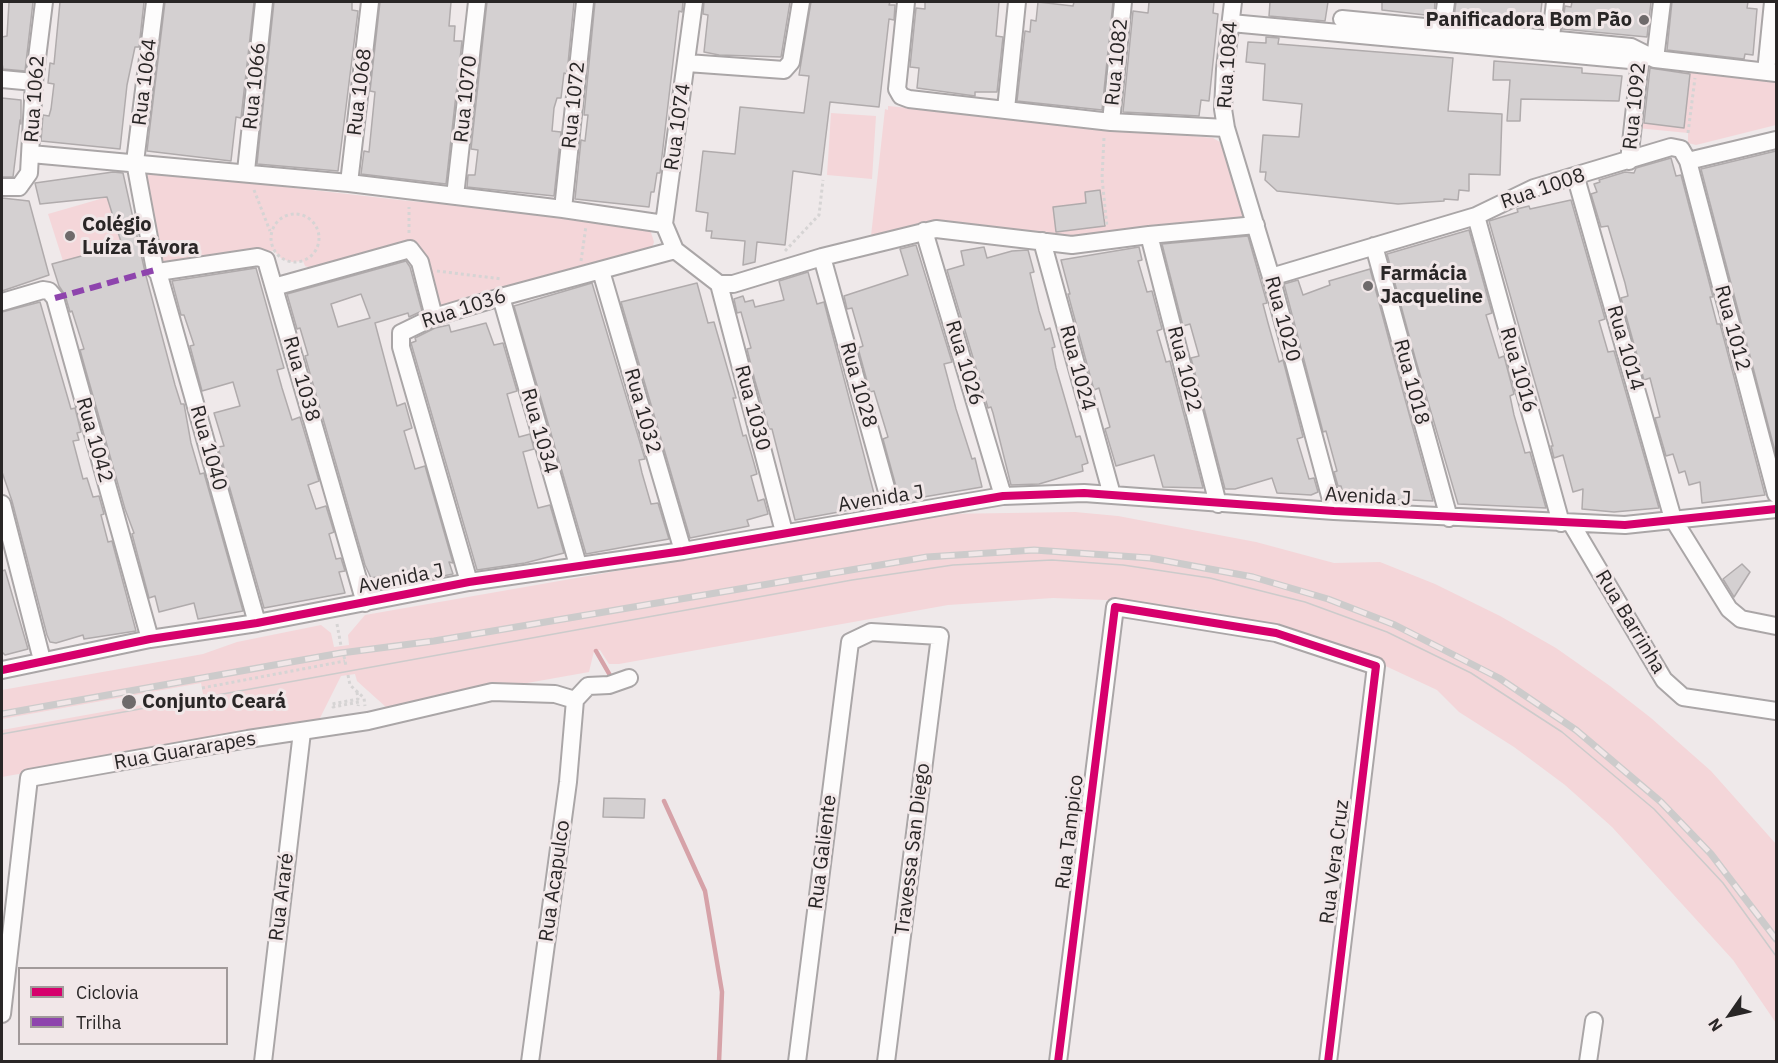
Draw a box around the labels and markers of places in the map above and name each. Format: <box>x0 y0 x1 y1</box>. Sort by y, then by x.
place label: Panificadora Bom Pão <box>1425 8 1632 32</box>
marker: Panificadora Bom Pão <box>1637 13 1651 27</box>
place label: Colégio Luíza Távora <box>82 213 199 260</box>
marker: Colégio Luíza Távora <box>63 229 77 243</box>
place label: Farmácia Jacqueline <box>1380 262 1483 309</box>
marker: Farmácia Jacqueline <box>1361 279 1375 293</box>
place label: Conjunto Ceará <box>142 690 286 714</box>
marker: Conjunto Ceará <box>120 693 138 711</box>

